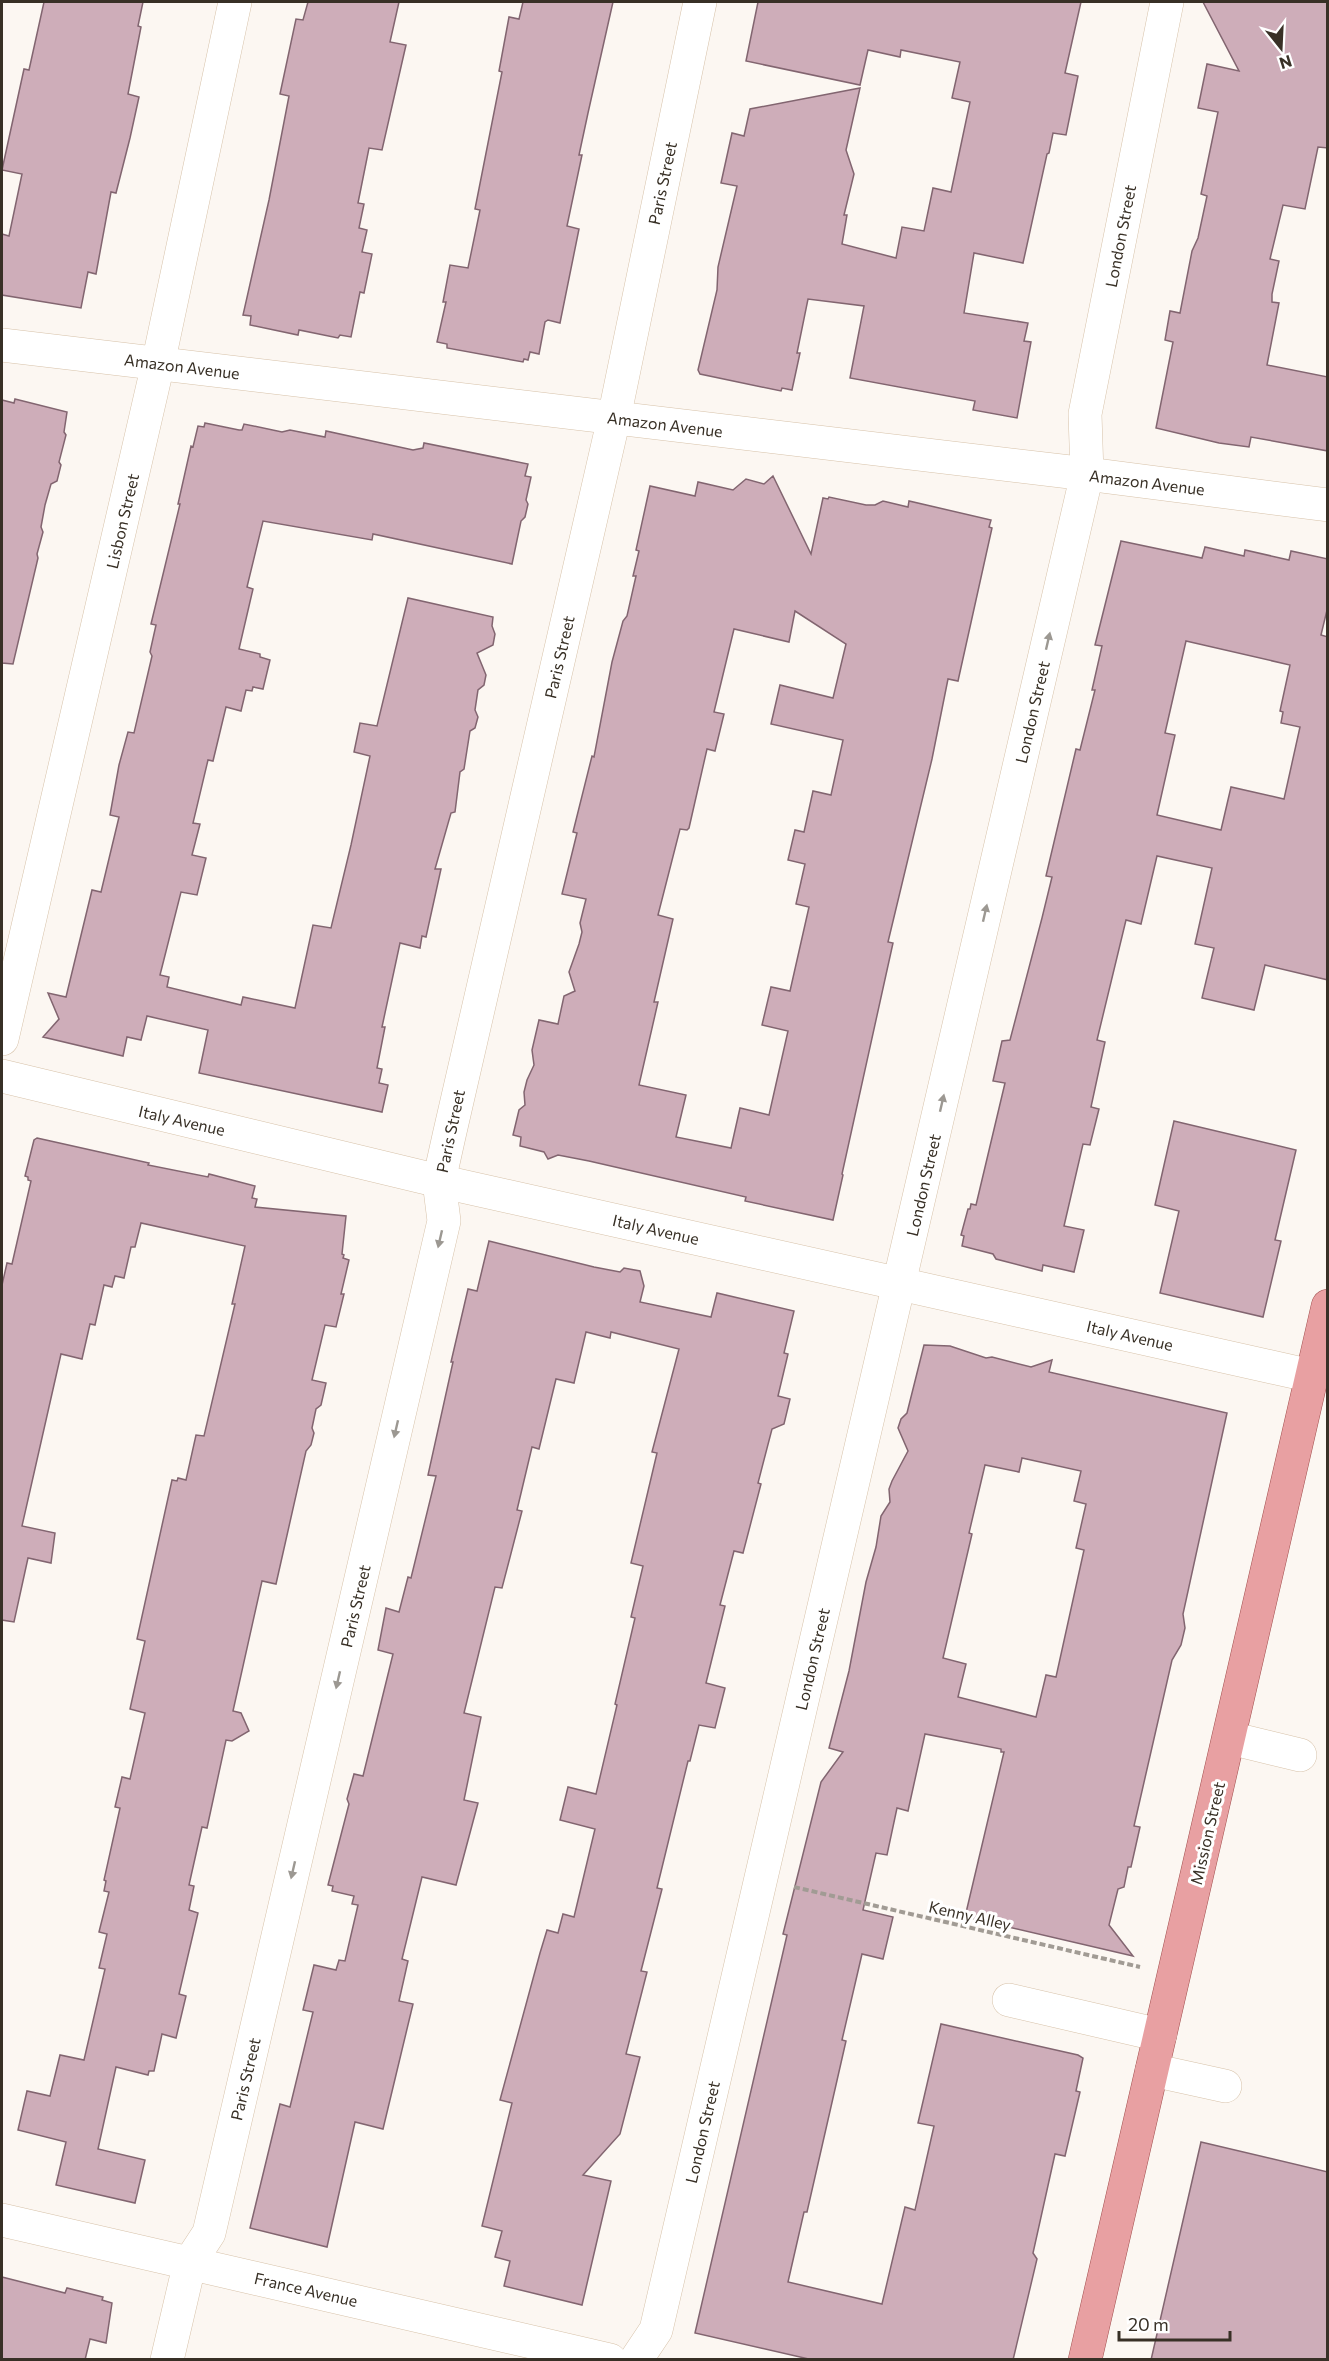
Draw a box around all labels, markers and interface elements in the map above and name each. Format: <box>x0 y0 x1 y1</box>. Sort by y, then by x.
north arrow <box>1251 18 1311 78</box>
text: N <box>1277 52 1294 74</box>
street label: Paris Street <box>644 139 680 226</box>
street label: London Street <box>1101 183 1139 289</box>
street label: Amazon Avenue <box>123 349 241 383</box>
street label: Amazon Avenue <box>606 407 724 441</box>
street label: Amazon Avenue <box>1088 465 1206 499</box>
street label: Lisbon Street <box>102 471 142 570</box>
street label: Paris Street <box>540 613 578 700</box>
one-way arrow <box>1044 632 1053 651</box>
street label: London Street <box>1011 659 1053 765</box>
one-way arrow <box>981 904 991 922</box>
street label: Paris Street <box>432 1087 468 1174</box>
one-way arrow <box>937 1094 947 1112</box>
street label: Italy Avenue <box>137 1101 227 1139</box>
street label: London Street <box>902 1132 944 1238</box>
street label: Italy Avenue <box>611 1210 701 1248</box>
one-way arrow <box>435 1229 444 1248</box>
street label: Italy Avenue <box>1085 1316 1175 1354</box>
one-way arrow <box>390 1419 400 1438</box>
street label: Paris Street <box>336 1562 374 1649</box>
street label: London Street <box>791 1606 833 1712</box>
one-way arrow <box>332 1671 342 1689</box>
street label: Mission Street <box>1186 1779 1228 1886</box>
one-way arrow <box>288 1861 298 1879</box>
street label: Kenny Alley <box>927 1896 1013 1934</box>
street label: Paris Street <box>226 2035 264 2122</box>
street label: London Street <box>681 2079 723 2185</box>
street label: France Avenue <box>252 2268 360 2310</box>
scale bar <box>1119 2304 1230 2342</box>
text: 20 m <box>1128 2313 1169 2335</box>

